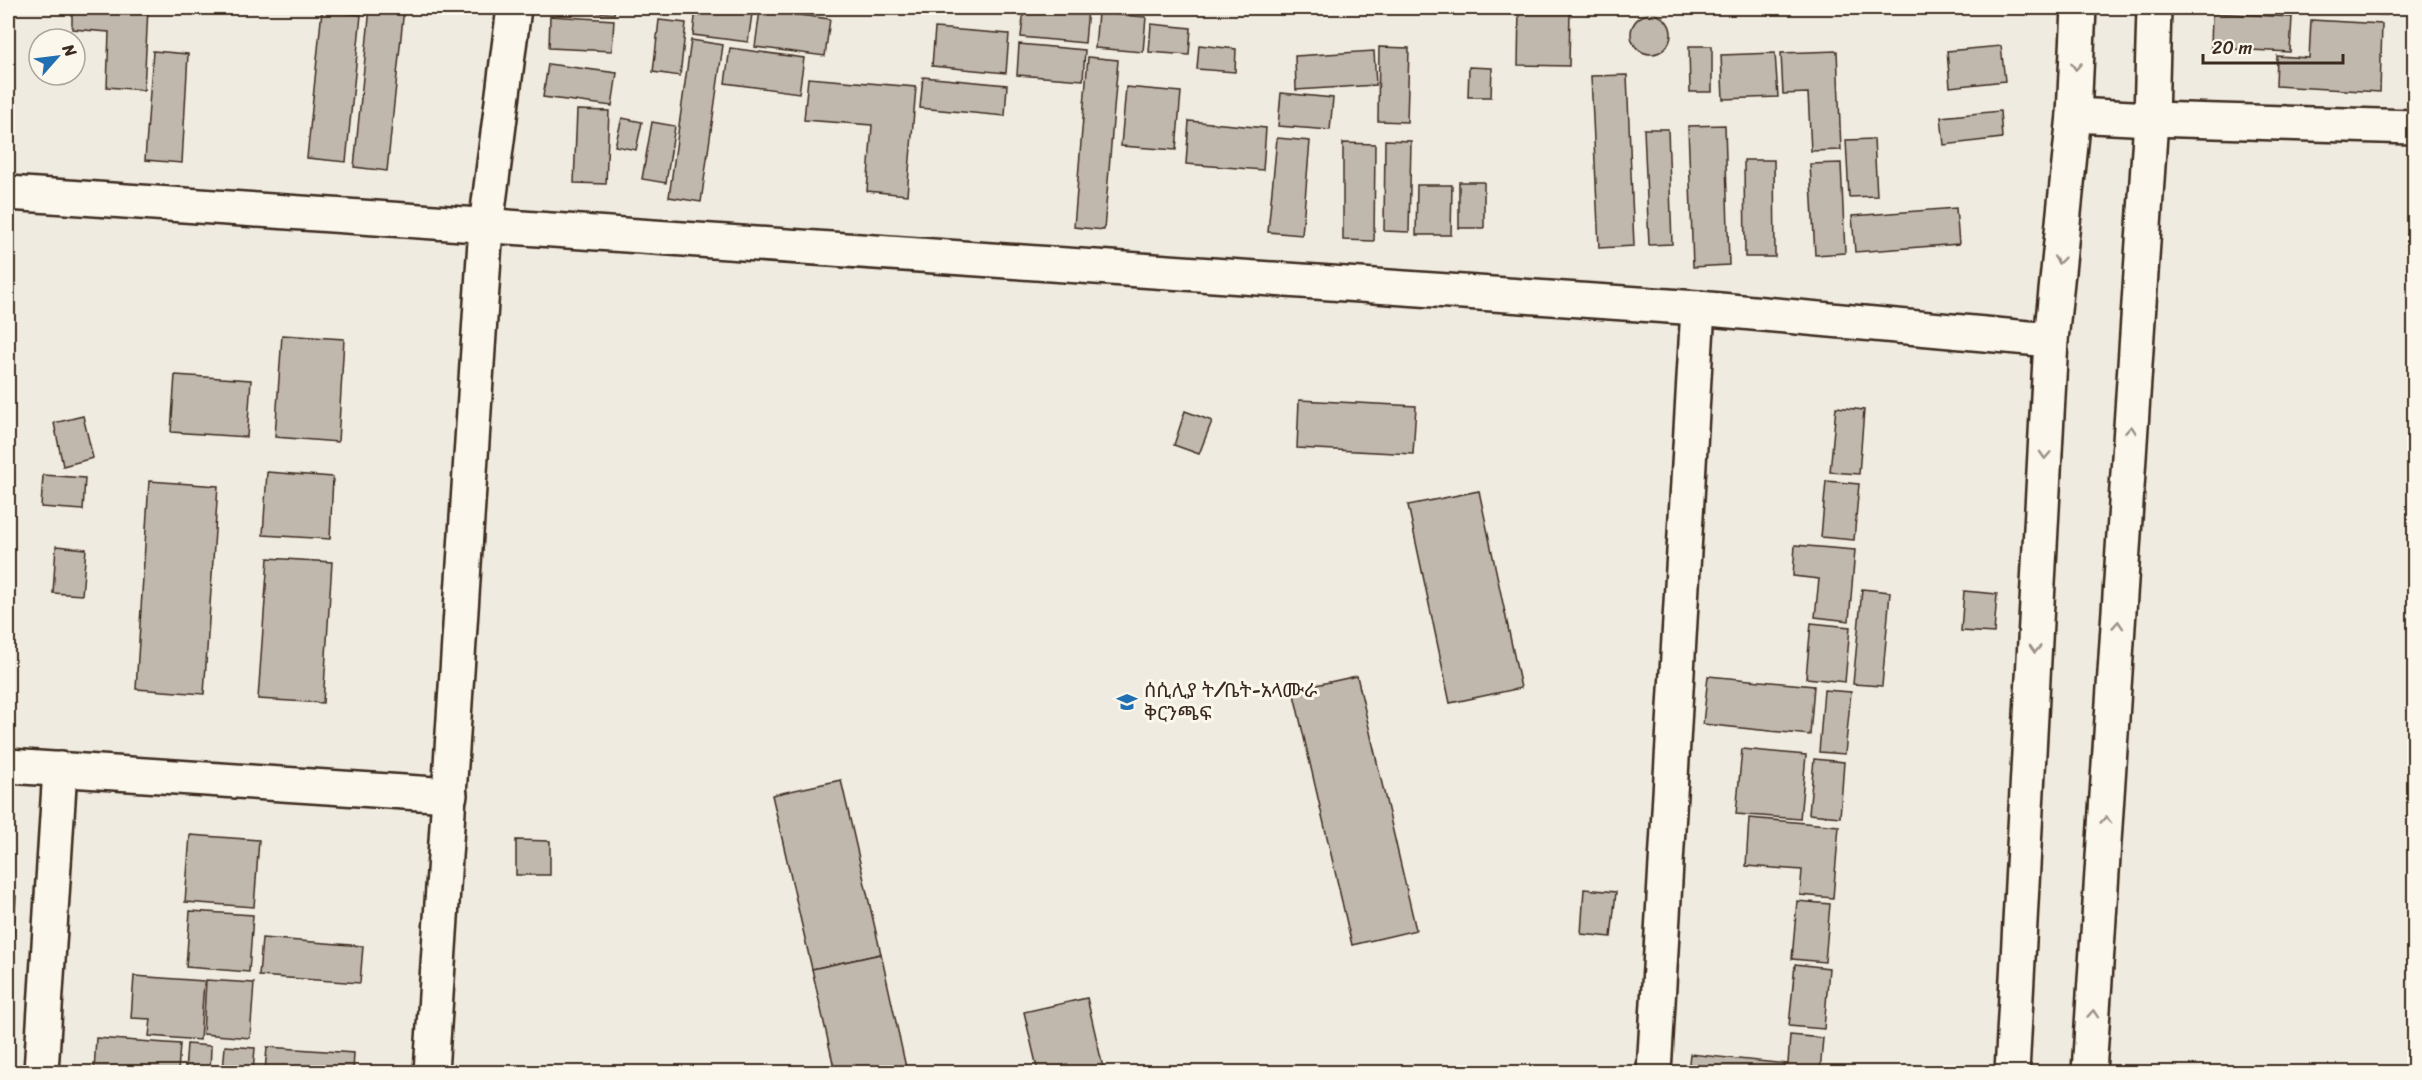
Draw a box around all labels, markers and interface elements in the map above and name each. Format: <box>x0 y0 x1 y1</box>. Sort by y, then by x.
north arrow <box>27 27 87 87</box>
scale bar <box>2203 27 2342 65</box>
text: 20 m <box>2212 32 2252 64</box>
text: N <box>54 38 86 63</box>
one-way arrow <box>2070 61 2083 70</box>
one-way arrow <box>2053 256 2066 265</box>
one-way arrow <box>2124 426 2137 435</box>
one-way arrow <box>2039 450 2052 459</box>
one-way arrow <box>2112 620 2125 629</box>
one-way arrow <box>2028 645 2041 654</box>
place label: ሰሲሊያ ት/ቤት-አላሙራ ቅርንጫፍ <box>1144 673 1317 731</box>
school or university icon: ሰሲሊያ ት/ቤት-አላሙራ ቅርንጫፍ <box>1115 690 1139 714</box>
one-way arrow <box>2099 815 2112 824</box>
one-way arrow <box>2086 1010 2099 1019</box>

